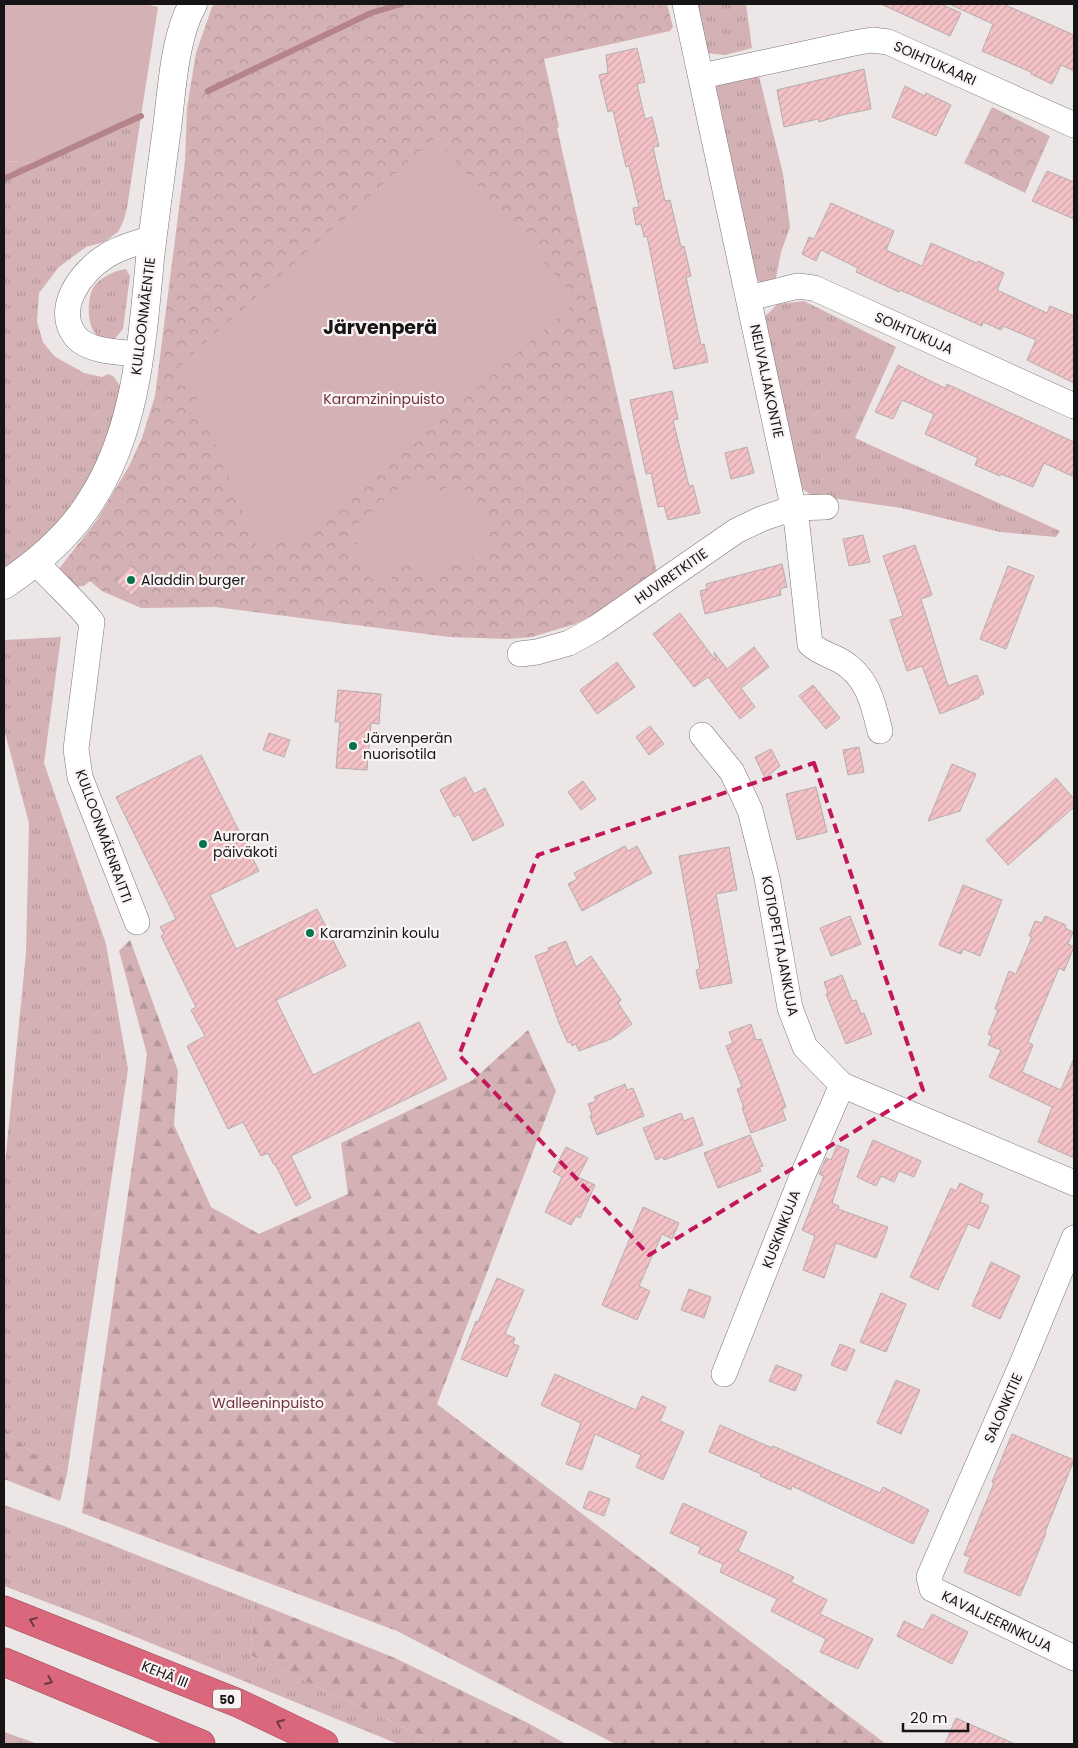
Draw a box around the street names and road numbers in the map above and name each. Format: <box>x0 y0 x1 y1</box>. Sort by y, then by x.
street label: SOIHTUKAARI <box>890 36 980 90</box>
street label: KULLOONMÄENTIE <box>126 256 160 376</box>
street label: SOIHTUKUJA <box>872 307 956 359</box>
street label: NELIVALJAKONTIE <box>745 322 789 440</box>
street label: HUVIRETKITIE <box>630 543 712 609</box>
street label: KULLOONMÄENRAITTI <box>71 767 137 905</box>
street label: KOTIOPETTAJANKUJA <box>757 874 803 1018</box>
street label: KUSKINKUJA <box>757 1187 805 1271</box>
street label: SALONKITIE <box>979 1370 1027 1446</box>
street label: KAVALJEERINKUJA <box>938 1585 1056 1657</box>
street label: KEHÄ III <box>139 1656 191 1692</box>
road number: 50 <box>213 1690 241 1708</box>

